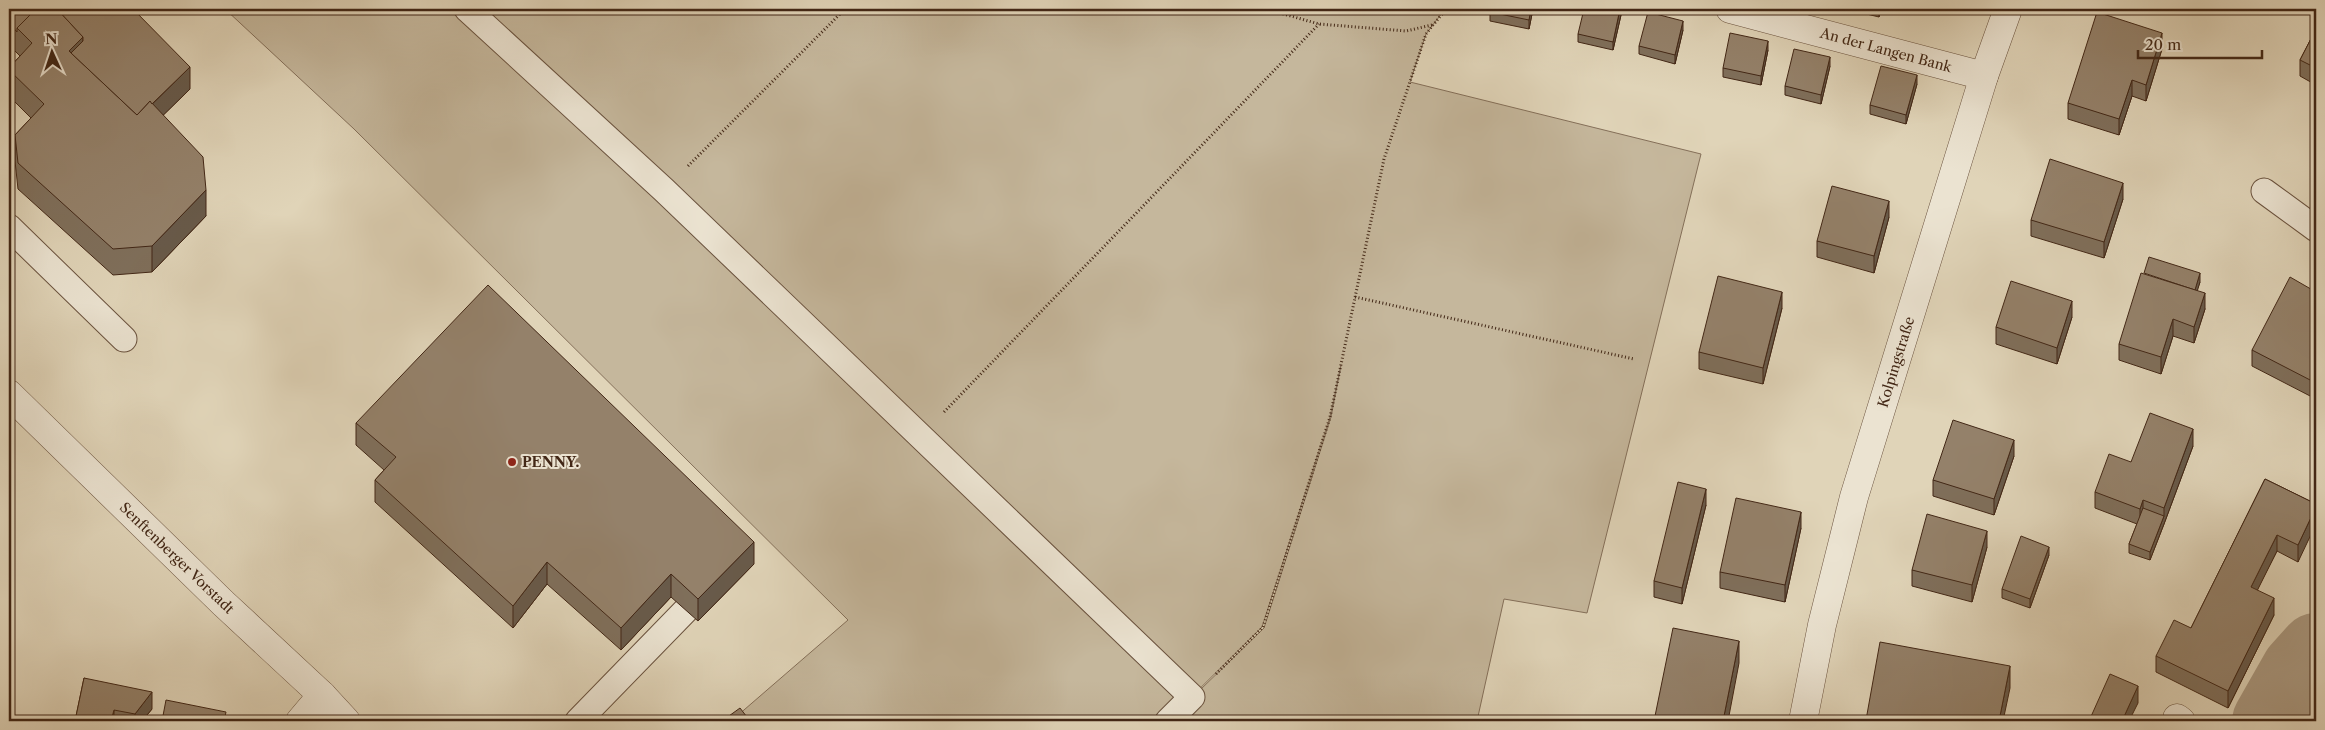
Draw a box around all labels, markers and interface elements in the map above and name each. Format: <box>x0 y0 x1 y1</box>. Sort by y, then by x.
street label: An der Langen Bank <box>1817 24 1955 76</box>
north arrow <box>28 28 78 78</box>
scale bar <box>2138 28 2261 60</box>
text: N <box>45 30 58 48</box>
text: 20 m <box>2145 35 2181 54</box>
street label: Kolpingstraße <box>1874 314 1918 410</box>
place label: PENNY. <box>522 453 580 471</box>
marker: PENNY. <box>506 456 518 468</box>
street label: Senftenberger Vorstadt <box>116 499 238 617</box>

